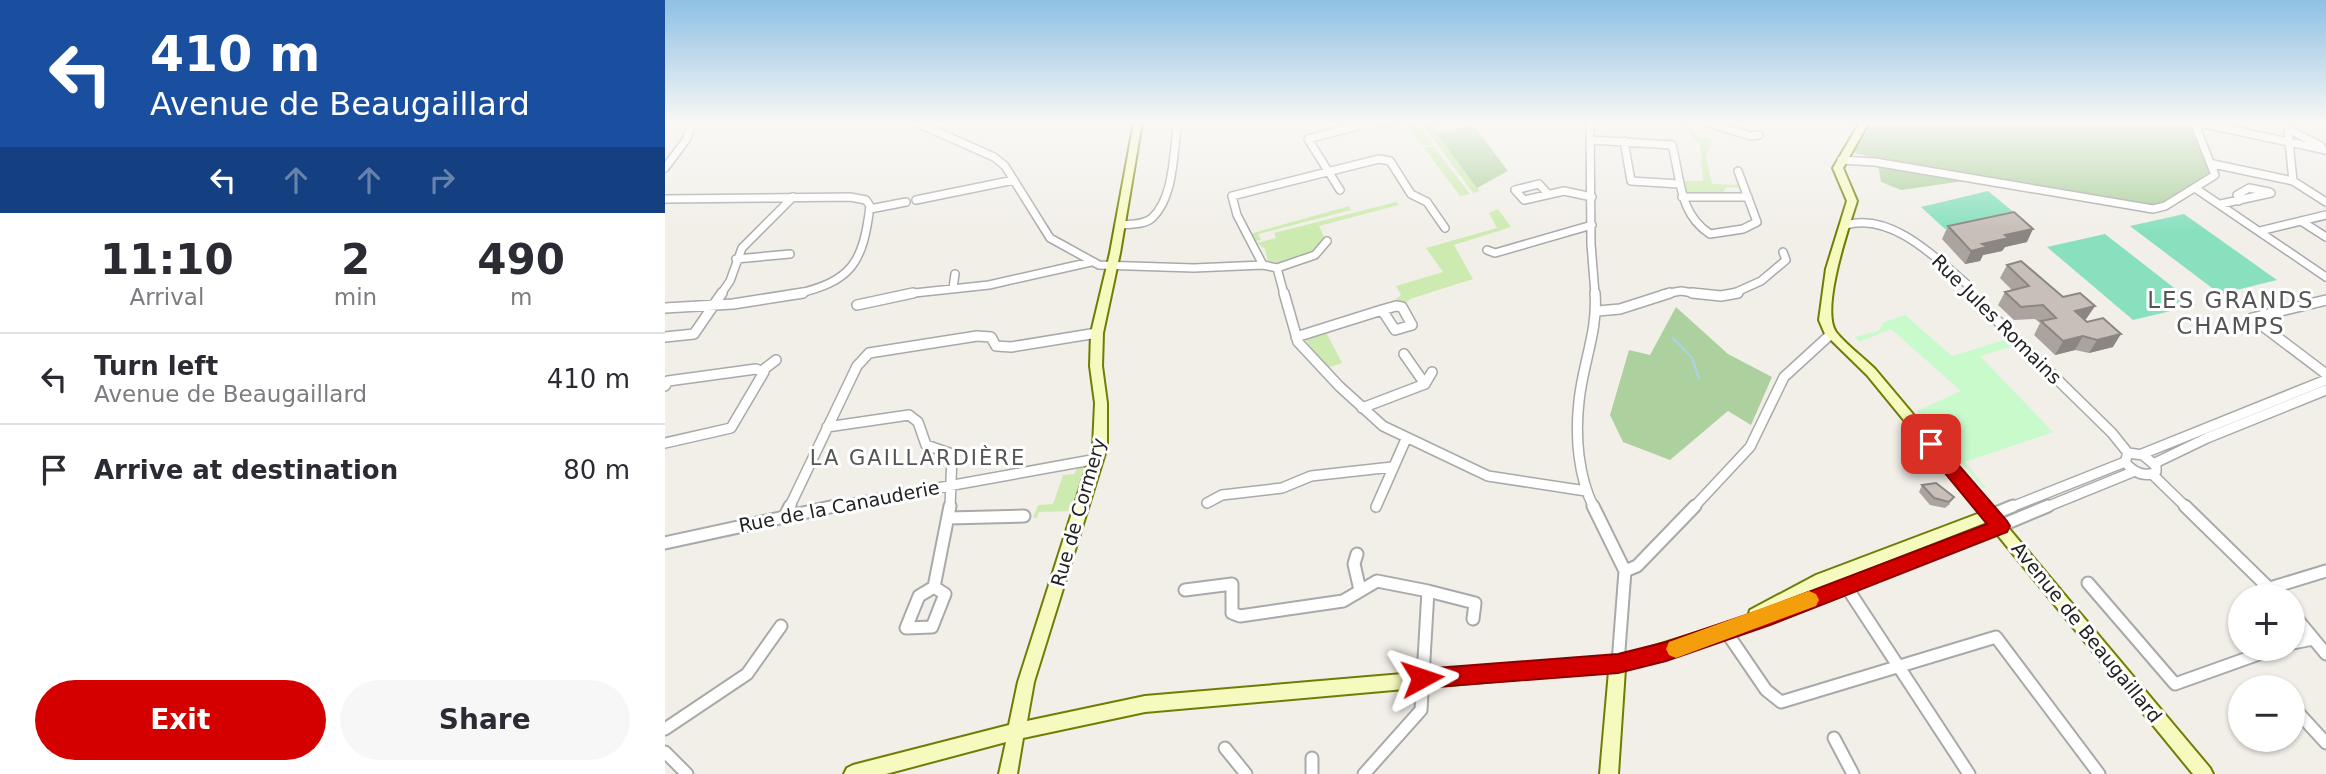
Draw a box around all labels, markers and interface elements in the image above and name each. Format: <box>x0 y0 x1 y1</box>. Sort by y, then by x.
text: 410 m <box>150 26 320 83</box>
icon: left <box>35 28 126 119</box>
text: Avenue de Beaugaillard <box>150 85 530 123</box>
icon: left <box>204 161 242 199</box>
icon: ahead <box>277 161 315 199</box>
icon: ahead <box>350 161 388 199</box>
icon: right <box>423 161 461 199</box>
text: 11:10 <box>100 235 234 284</box>
text: 2 <box>341 235 370 284</box>
text: 490 <box>477 235 565 284</box>
street label: Rue Jules Romains <box>1928 250 2066 388</box>
text: Arrival <box>130 284 204 310</box>
text: min <box>334 284 377 310</box>
text: m <box>510 284 532 310</box>
district label: LES GRANDS CHAMPS <box>2147 287 2315 339</box>
text: Turn left <box>94 351 218 381</box>
icon: left <box>35 360 73 398</box>
text: 410 m <box>547 364 630 394</box>
text: Avenue de Beaugaillard <box>94 381 367 407</box>
pin <box>1901 414 1961 474</box>
icon: arrive <box>1912 425 1950 463</box>
street label: Rue de Cormery <box>1046 435 1110 589</box>
district label: LA GAILLARDIÈRE <box>810 445 1026 470</box>
icon: arrive <box>35 451 73 489</box>
text: Arrive at destination <box>94 455 398 485</box>
text: 80 m <box>563 455 630 485</box>
street label: Rue de la Canauderie <box>737 476 941 536</box>
street label: Avenue de Beaugaillard <box>2007 537 2167 727</box>
map controls <box>2228 584 2305 752</box>
button: + <box>2228 584 2305 661</box>
position arrow <box>1385 641 1459 715</box>
button: − <box>2228 675 2305 752</box>
button: Exit <box>35 680 326 760</box>
button: Share <box>340 680 630 760</box>

